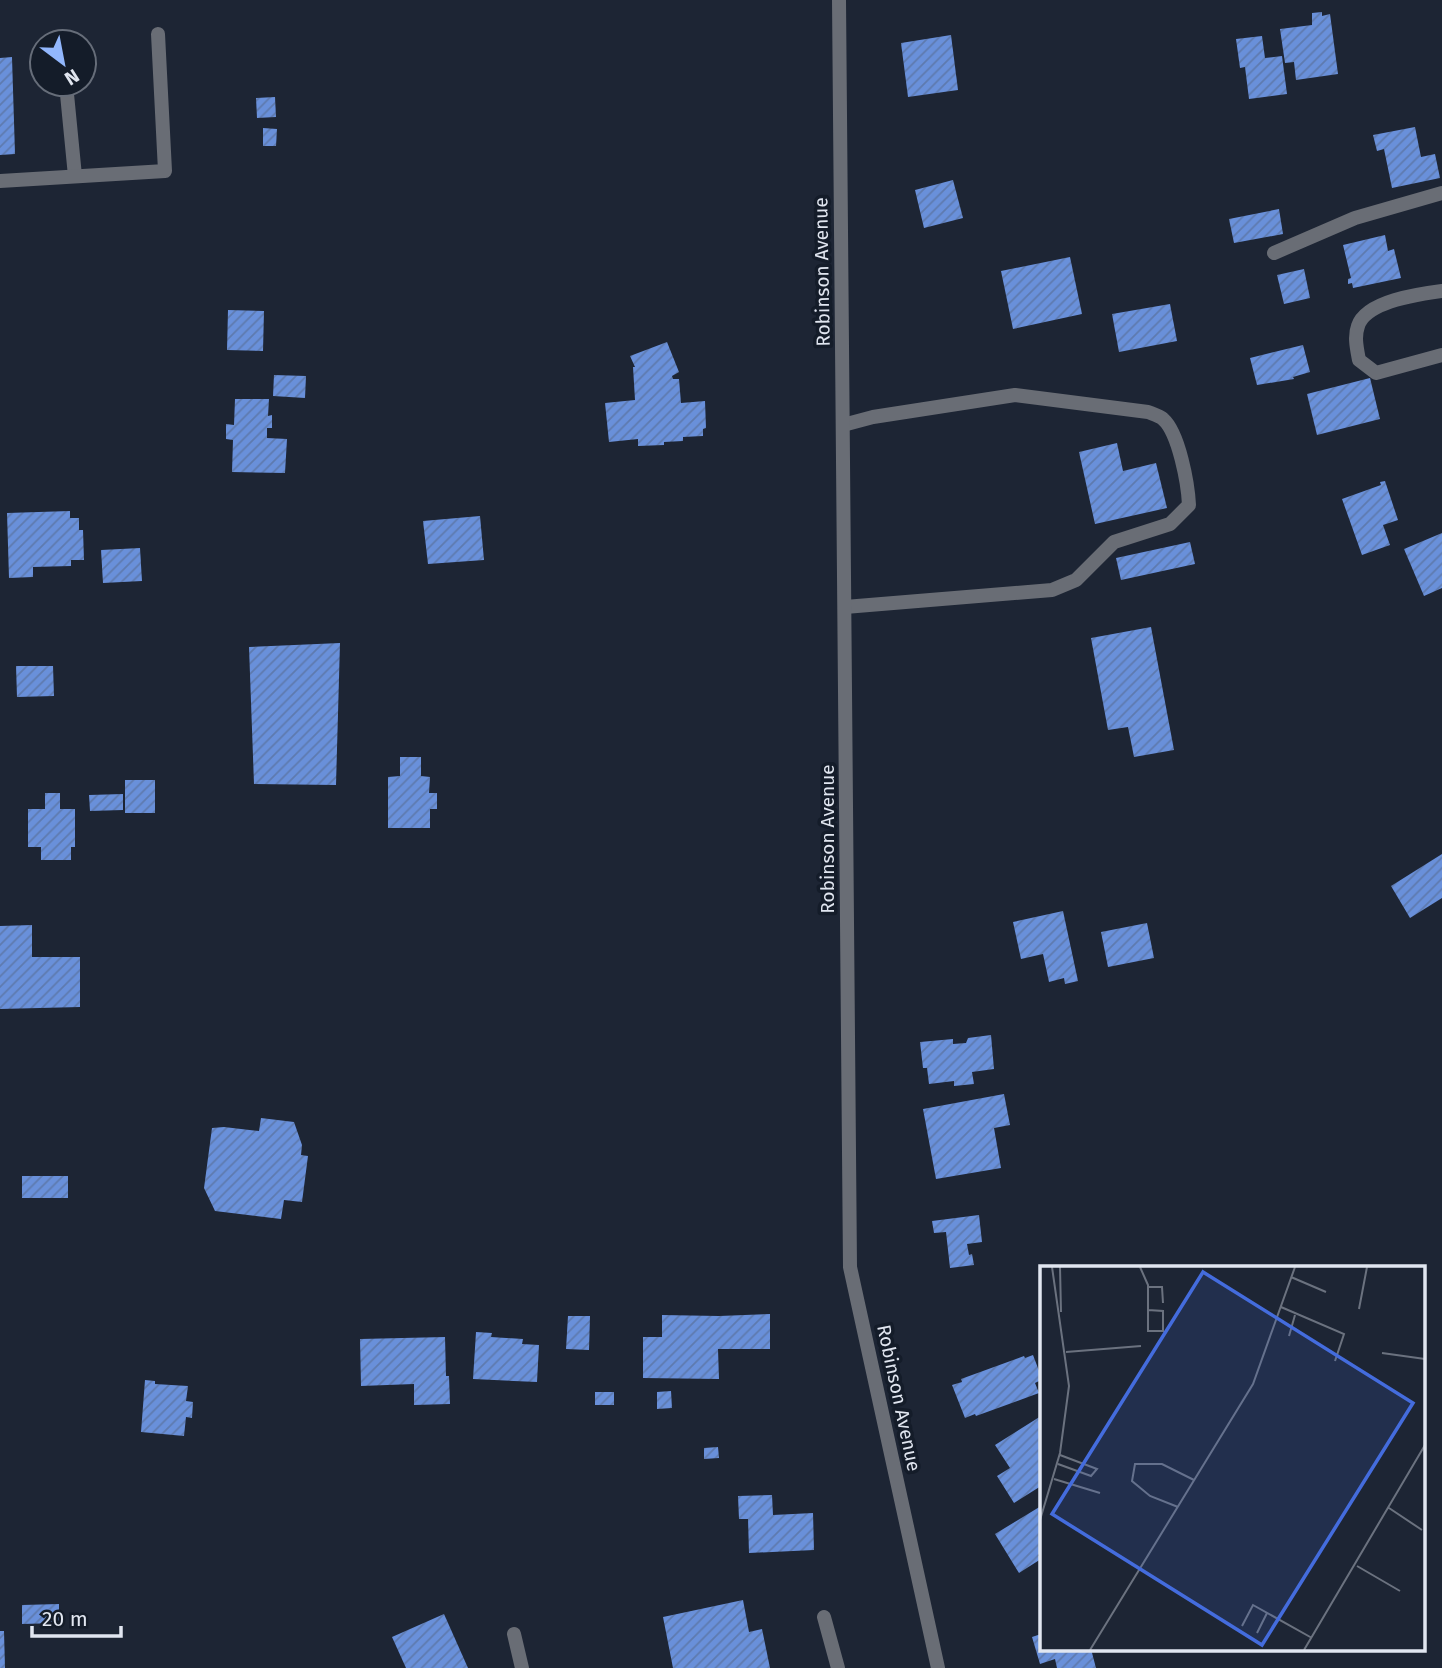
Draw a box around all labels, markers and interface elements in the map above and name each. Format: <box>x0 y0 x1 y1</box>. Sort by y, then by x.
north arrow <box>28 28 98 98</box>
text: N <box>60 64 83 90</box>
street label: Robinson Avenue <box>809 197 835 347</box>
street label: Robinson Avenue <box>816 764 839 914</box>
inset map <box>1040 1266 1424 1650</box>
street label: Robinson Avenue <box>872 1323 926 1473</box>
scale bar <box>32 1594 121 1638</box>
text: 20 m <box>42 1606 88 1632</box>

